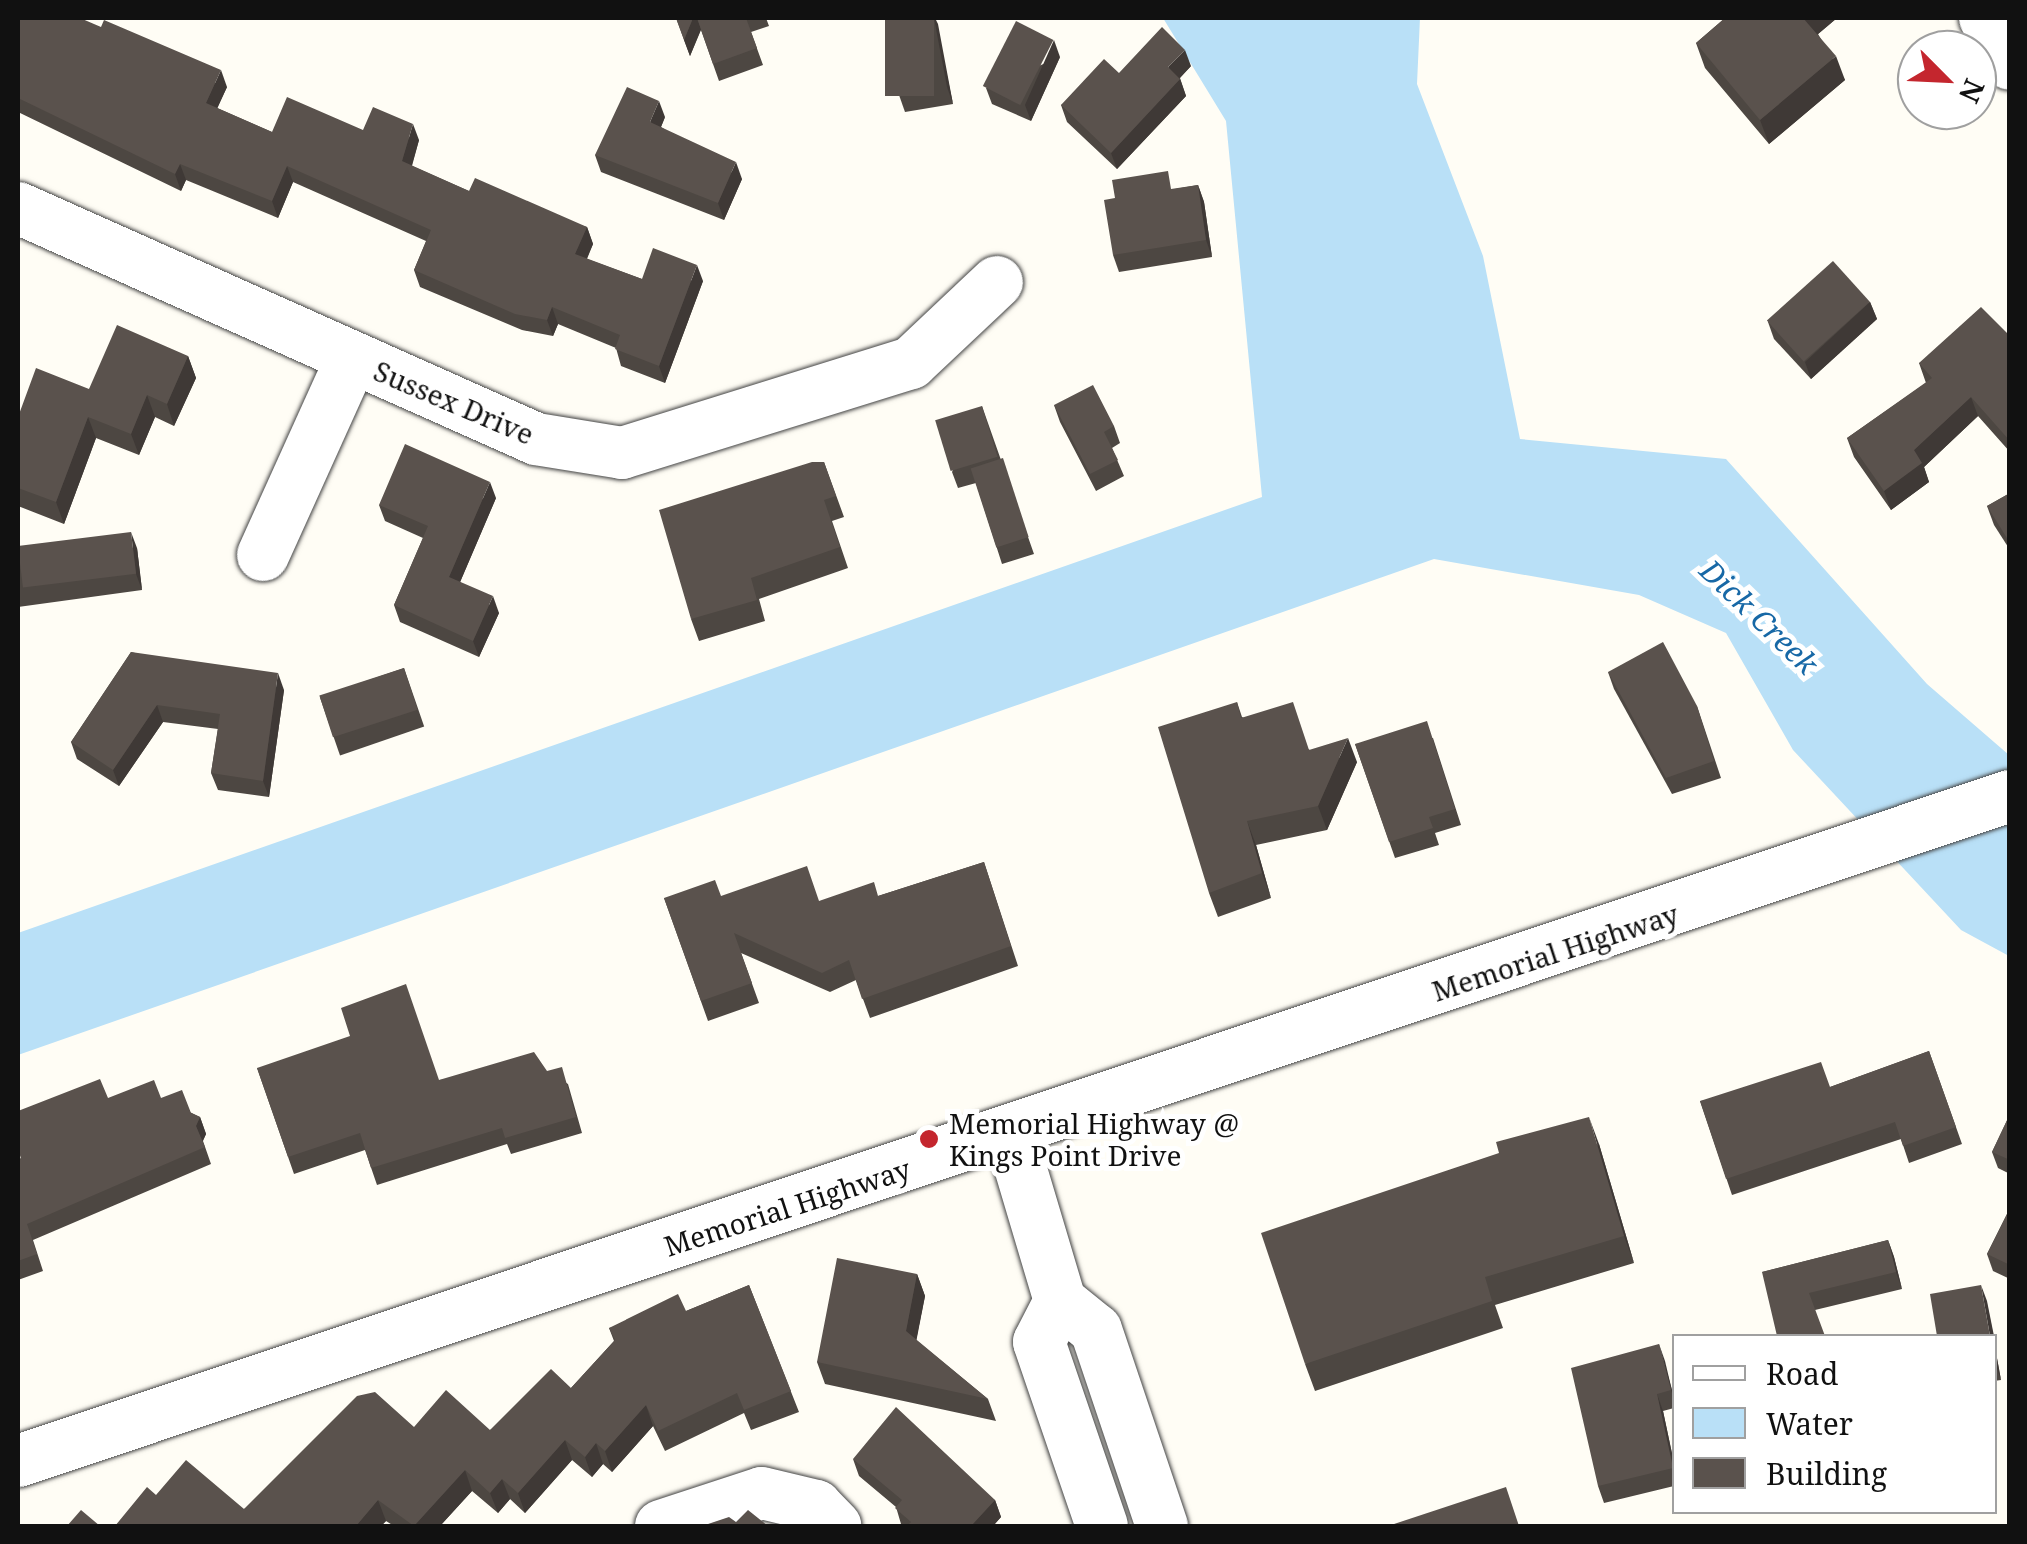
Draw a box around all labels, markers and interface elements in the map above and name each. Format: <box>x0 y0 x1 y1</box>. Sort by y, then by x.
north arrow <box>1897 30 1997 130</box>
text: N <box>1951 74 1994 109</box>
street label: Sussex Drive <box>369 353 539 451</box>
water label: Dick Creek <box>1693 552 1825 682</box>
street label: Memorial Highway <box>1428 896 1682 1008</box>
place label: Memorial Highway @ Kings Point Drive <box>949 1106 1239 1172</box>
marker: Memorial Highway @ Kings Point Drive <box>918 1128 940 1150</box>
street label: Memorial Highway <box>660 1151 914 1263</box>
legend <box>1672 1334 1997 1514</box>
text: Road <box>1766 1353 1838 1394</box>
text: Water <box>1766 1403 1853 1444</box>
text: Building <box>1766 1453 1887 1494</box>

